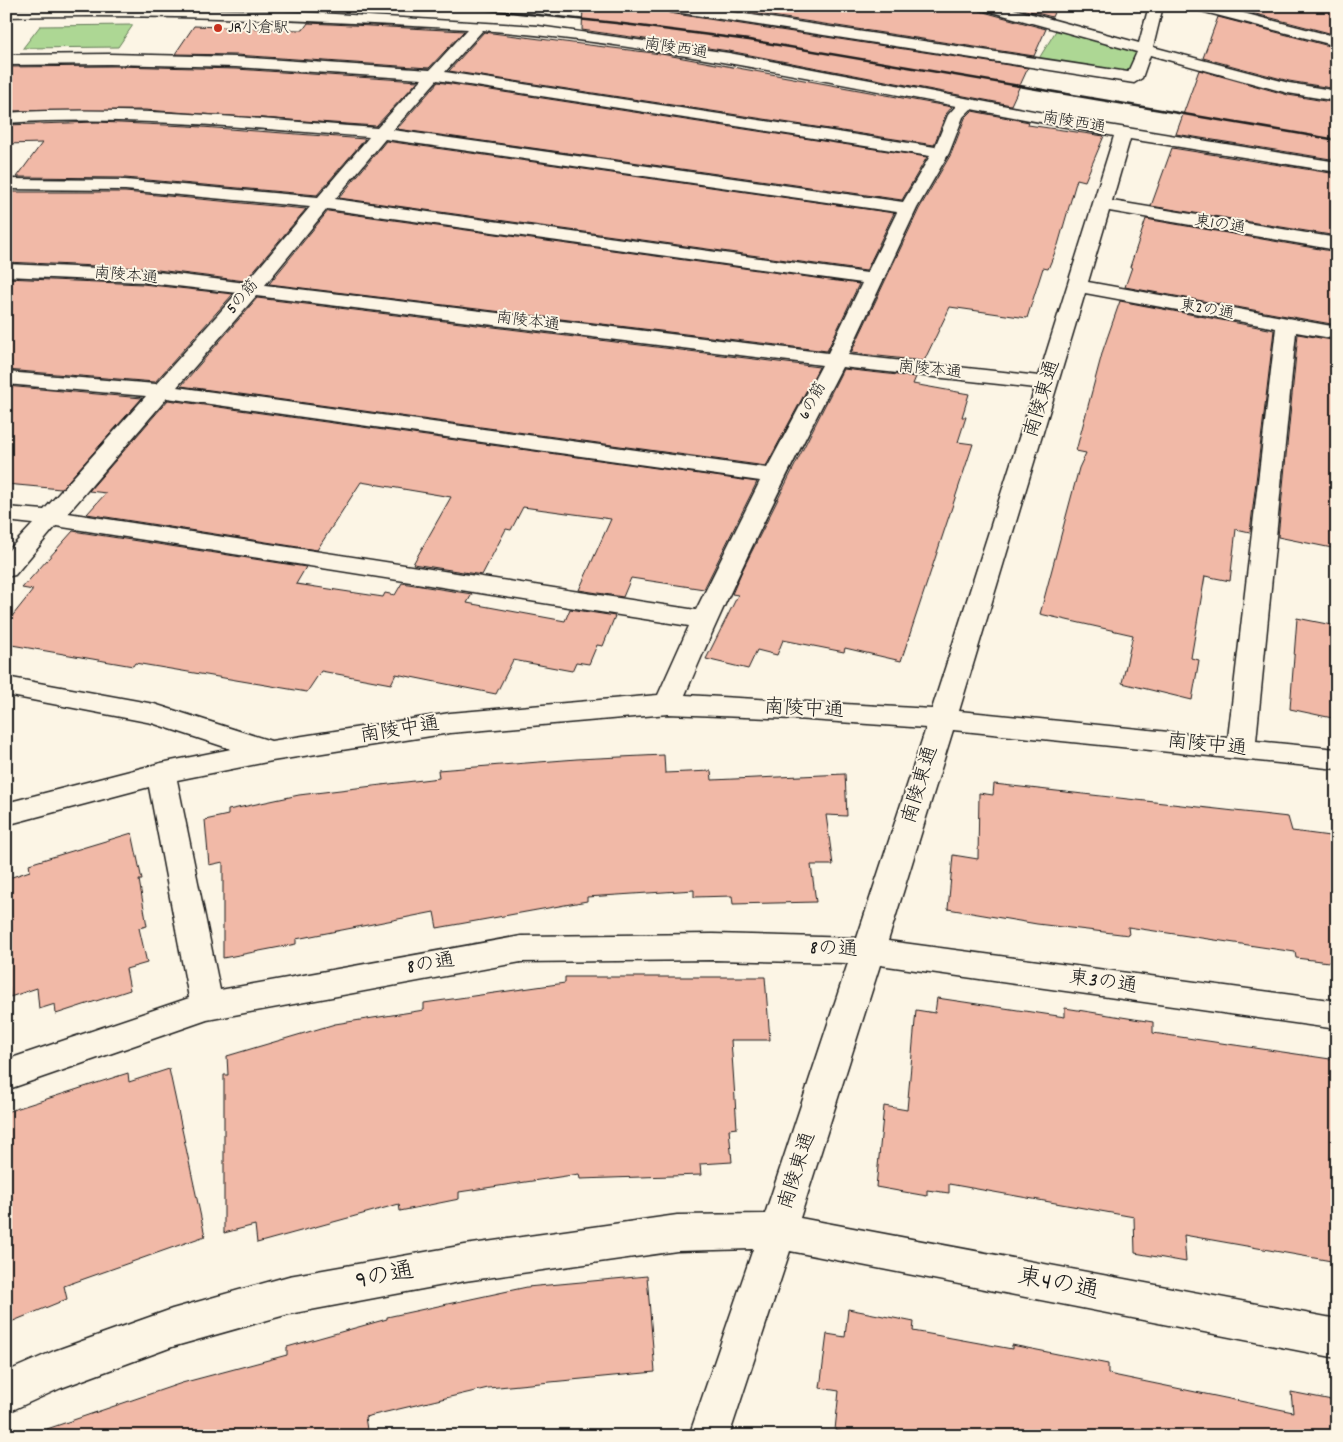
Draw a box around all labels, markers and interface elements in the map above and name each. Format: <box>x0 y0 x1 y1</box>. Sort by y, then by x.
place label: JR小倉駅 <box>228 17 290 40</box>
marker: JR小倉駅 <box>212 22 224 34</box>
street label: 南陵西通 <box>643 33 709 65</box>
street label: 南陵西通 <box>1040 106 1108 140</box>
street label: 東1の通 <box>1193 210 1247 240</box>
street label: 南陵本通 <box>93 262 159 290</box>
street label: 5の筋 <box>221 275 265 319</box>
street label: 東2の通 <box>1178 294 1236 326</box>
street label: 南陵本通 <box>495 307 561 337</box>
street label: 南陵本通 <box>897 355 963 385</box>
street label: 南陵東通 <box>1018 357 1068 441</box>
street label: 6の筋 <box>793 378 833 424</box>
street label: 南陵中通 <box>763 694 845 726</box>
street label: 南陵中通 <box>358 711 442 751</box>
street label: 南陵中通 <box>1166 728 1248 764</box>
street label: 南陵東通 <box>896 743 946 827</box>
street label: 8の通 <box>810 935 858 965</box>
street label: 8の通 <box>405 947 457 983</box>
street label: 東3の通 <box>1067 964 1139 1002</box>
street label: 南陵東通 <box>772 1129 824 1213</box>
street label: 9の通 <box>353 1255 417 1299</box>
street label: 東4の通 <box>1015 1260 1101 1310</box>

